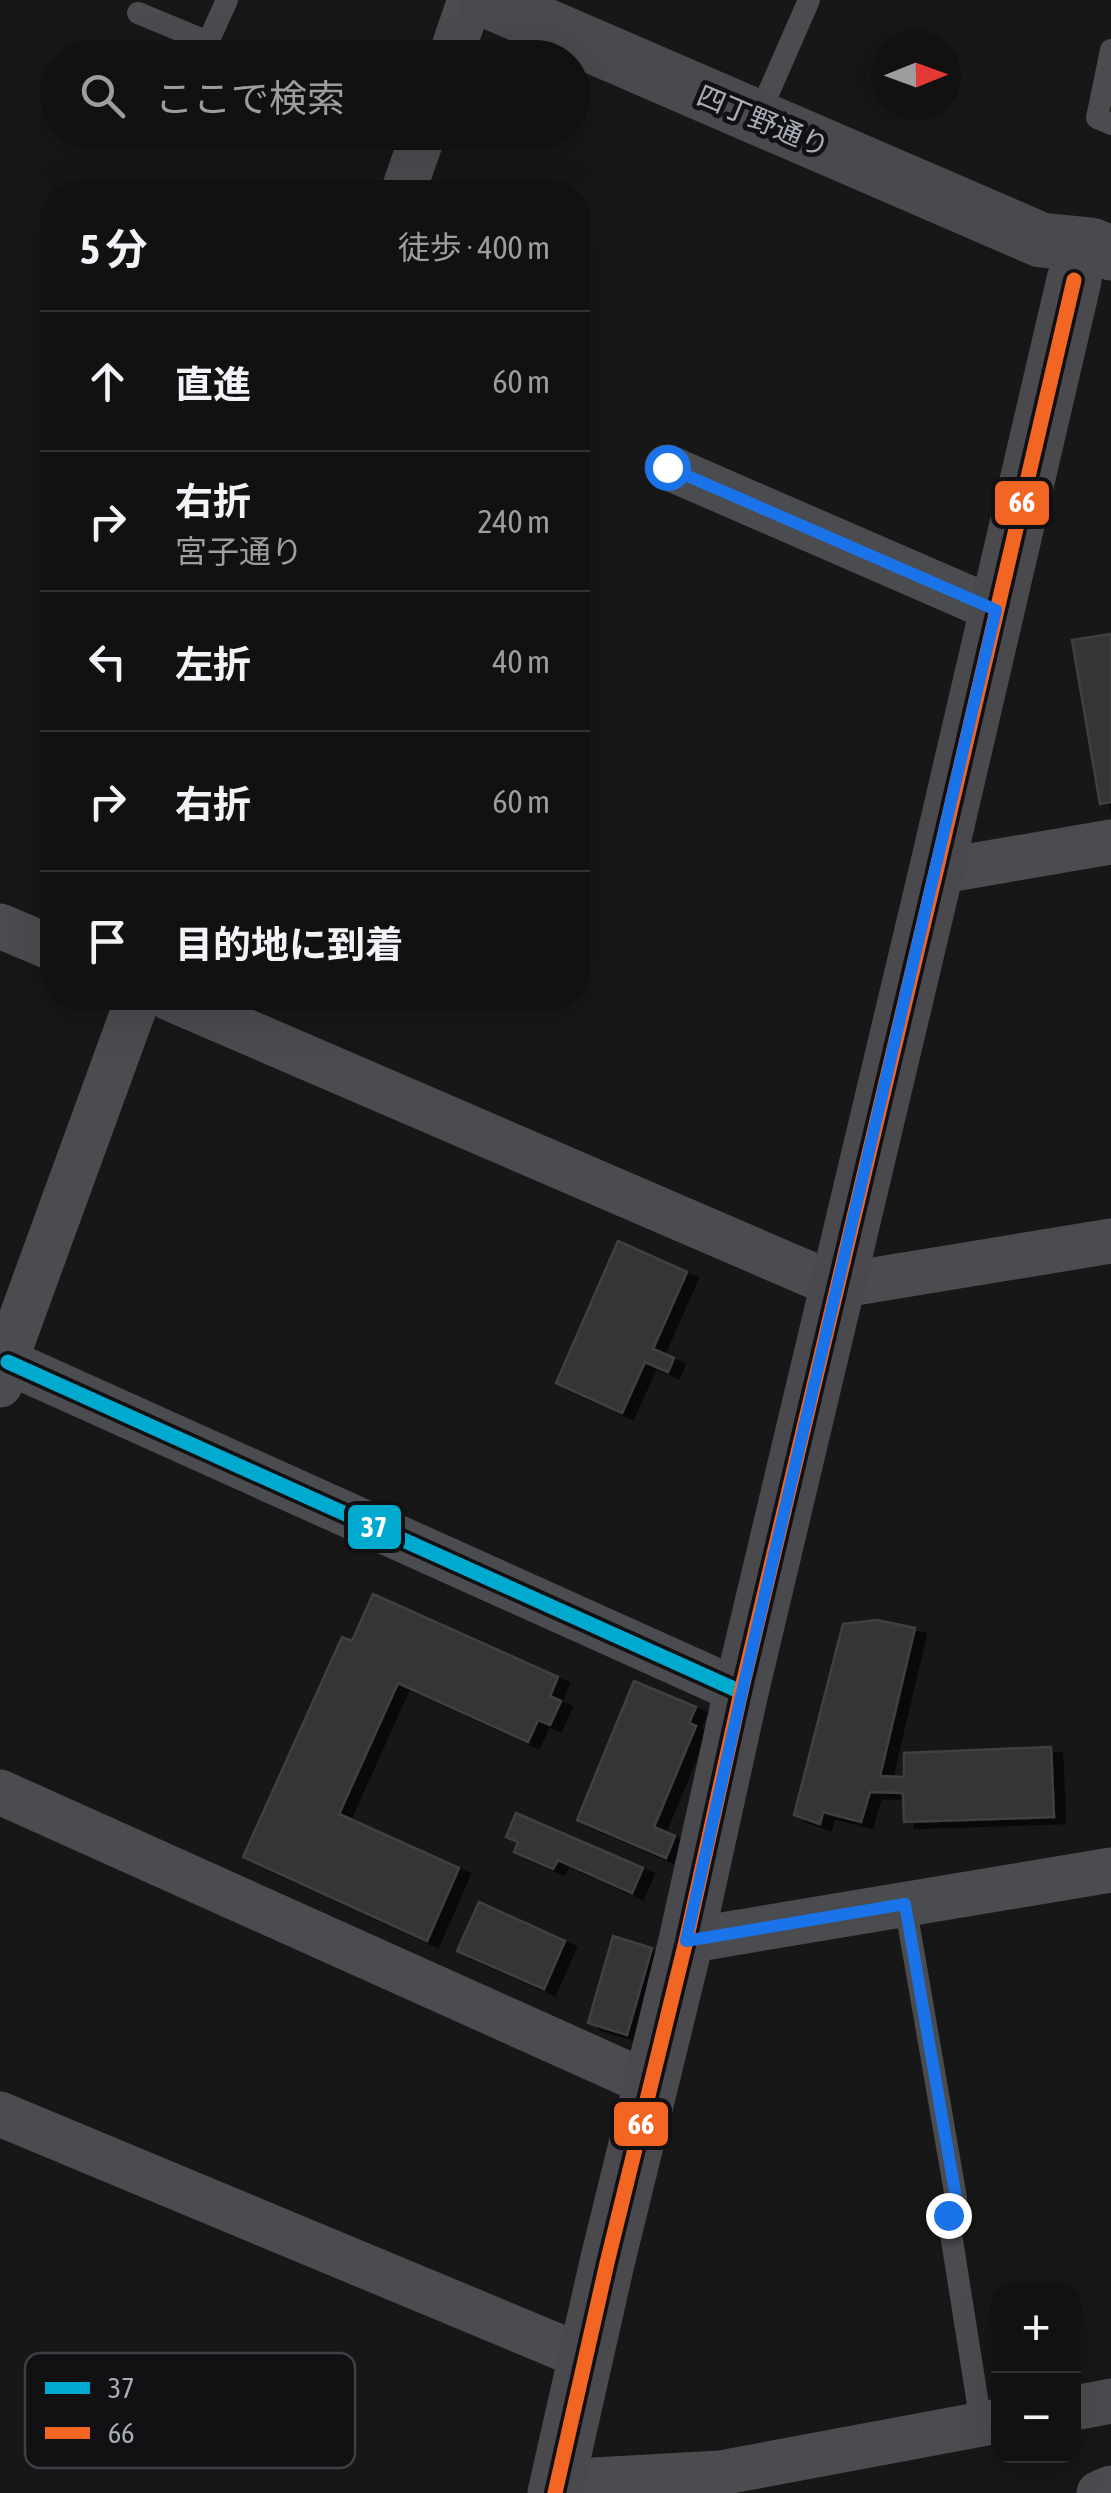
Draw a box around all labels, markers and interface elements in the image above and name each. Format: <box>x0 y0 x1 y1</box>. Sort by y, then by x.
north arrow <box>871 30 961 120</box>
search box <box>40 40 590 150</box>
icon: search <box>75 68 130 123</box>
text: ここで検索 <box>155 77 345 120</box>
street label: 四丁野通り <box>692 79 834 163</box>
text: 5 分 <box>80 225 148 273</box>
text: 徒歩 · 400 m <box>398 229 550 266</box>
icon: ahead <box>80 354 135 409</box>
text: 直進 <box>175 363 251 406</box>
text: 60 m <box>492 363 550 400</box>
route start <box>645 445 691 491</box>
line badge: 66 <box>993 479 1051 527</box>
text: 右折 <box>175 480 251 523</box>
text: 66 <box>1009 486 1035 518</box>
icon: right <box>80 494 135 549</box>
text: 240 m <box>477 503 550 540</box>
text: 宮子通り <box>175 533 303 570</box>
icon: left <box>80 634 135 689</box>
text: 左折 <box>175 643 251 686</box>
text: 40 m <box>492 643 550 680</box>
icon: right <box>80 774 135 829</box>
text: 右折 <box>175 783 251 826</box>
text: 60 m <box>492 783 550 820</box>
icon: arrive <box>80 914 135 969</box>
text: 目的地に到着 <box>175 923 403 966</box>
line badge: 37 <box>346 1503 403 1551</box>
text: 37 <box>361 1511 387 1543</box>
line badge: 66 <box>612 2100 670 2148</box>
text: 66 <box>628 2108 654 2140</box>
route end <box>926 2193 972 2239</box>
map controls <box>991 2283 1081 2463</box>
button: + <box>991 2283 1081 2373</box>
legend <box>25 2353 355 2468</box>
text: 37 <box>108 2372 134 2404</box>
button: − <box>991 2373 1081 2463</box>
text: 66 <box>108 2417 134 2449</box>

